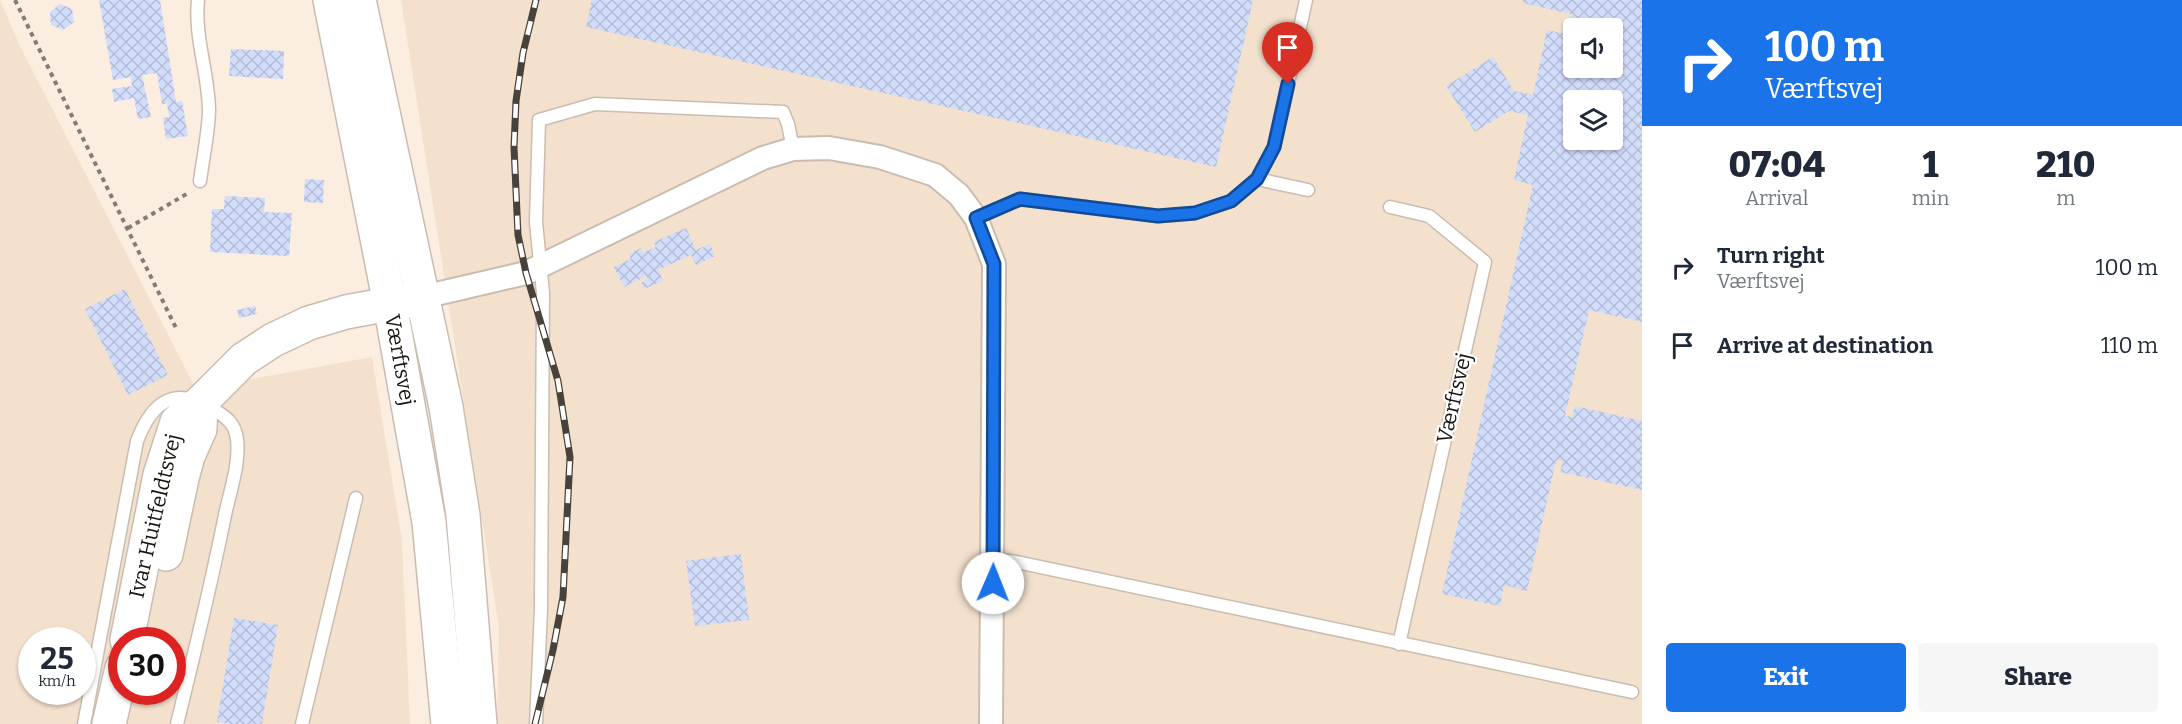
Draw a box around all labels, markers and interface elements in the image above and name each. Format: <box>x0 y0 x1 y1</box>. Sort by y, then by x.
map controls <box>1563 18 1623 150</box>
button: sound <box>1563 18 1623 78</box>
pin <box>1262 22 1313 84</box>
text: 100 m <box>1765 22 1884 72</box>
icon: right <box>1666 24 1744 102</box>
icon: arrive <box>1271 31 1304 64</box>
text: Værftsvej <box>1765 73 1883 105</box>
button: layers <box>1563 90 1623 150</box>
text: 07:04 <box>1729 143 1825 187</box>
text: 1 <box>1923 143 1939 187</box>
text: 210 <box>2036 143 2095 187</box>
text: Arrival <box>1745 186 1809 210</box>
text: min <box>1912 186 1949 210</box>
text: m <box>2056 186 2075 210</box>
text: Turn right <box>1717 242 1825 269</box>
icon: right <box>1666 251 1699 284</box>
text: 100 m <box>2095 254 2158 281</box>
text: Værftsvej <box>1717 269 1805 293</box>
street label: Værftsvej <box>379 312 421 408</box>
icon: arrive <box>1666 329 1699 362</box>
text: Arrive at destination <box>1717 332 1933 359</box>
text: 110 m <box>2101 332 2158 359</box>
street label: Værftsvej <box>1431 350 1477 446</box>
street label: Ivar Huitfeldtsvej <box>123 431 187 601</box>
position arrow <box>961 551 1025 615</box>
speed limit sign: 30 <box>108 627 186 705</box>
text: 25 <box>40 641 74 677</box>
button: Exit <box>1666 643 1906 712</box>
button: Share <box>1918 643 2158 712</box>
text: km/h <box>38 672 76 690</box>

